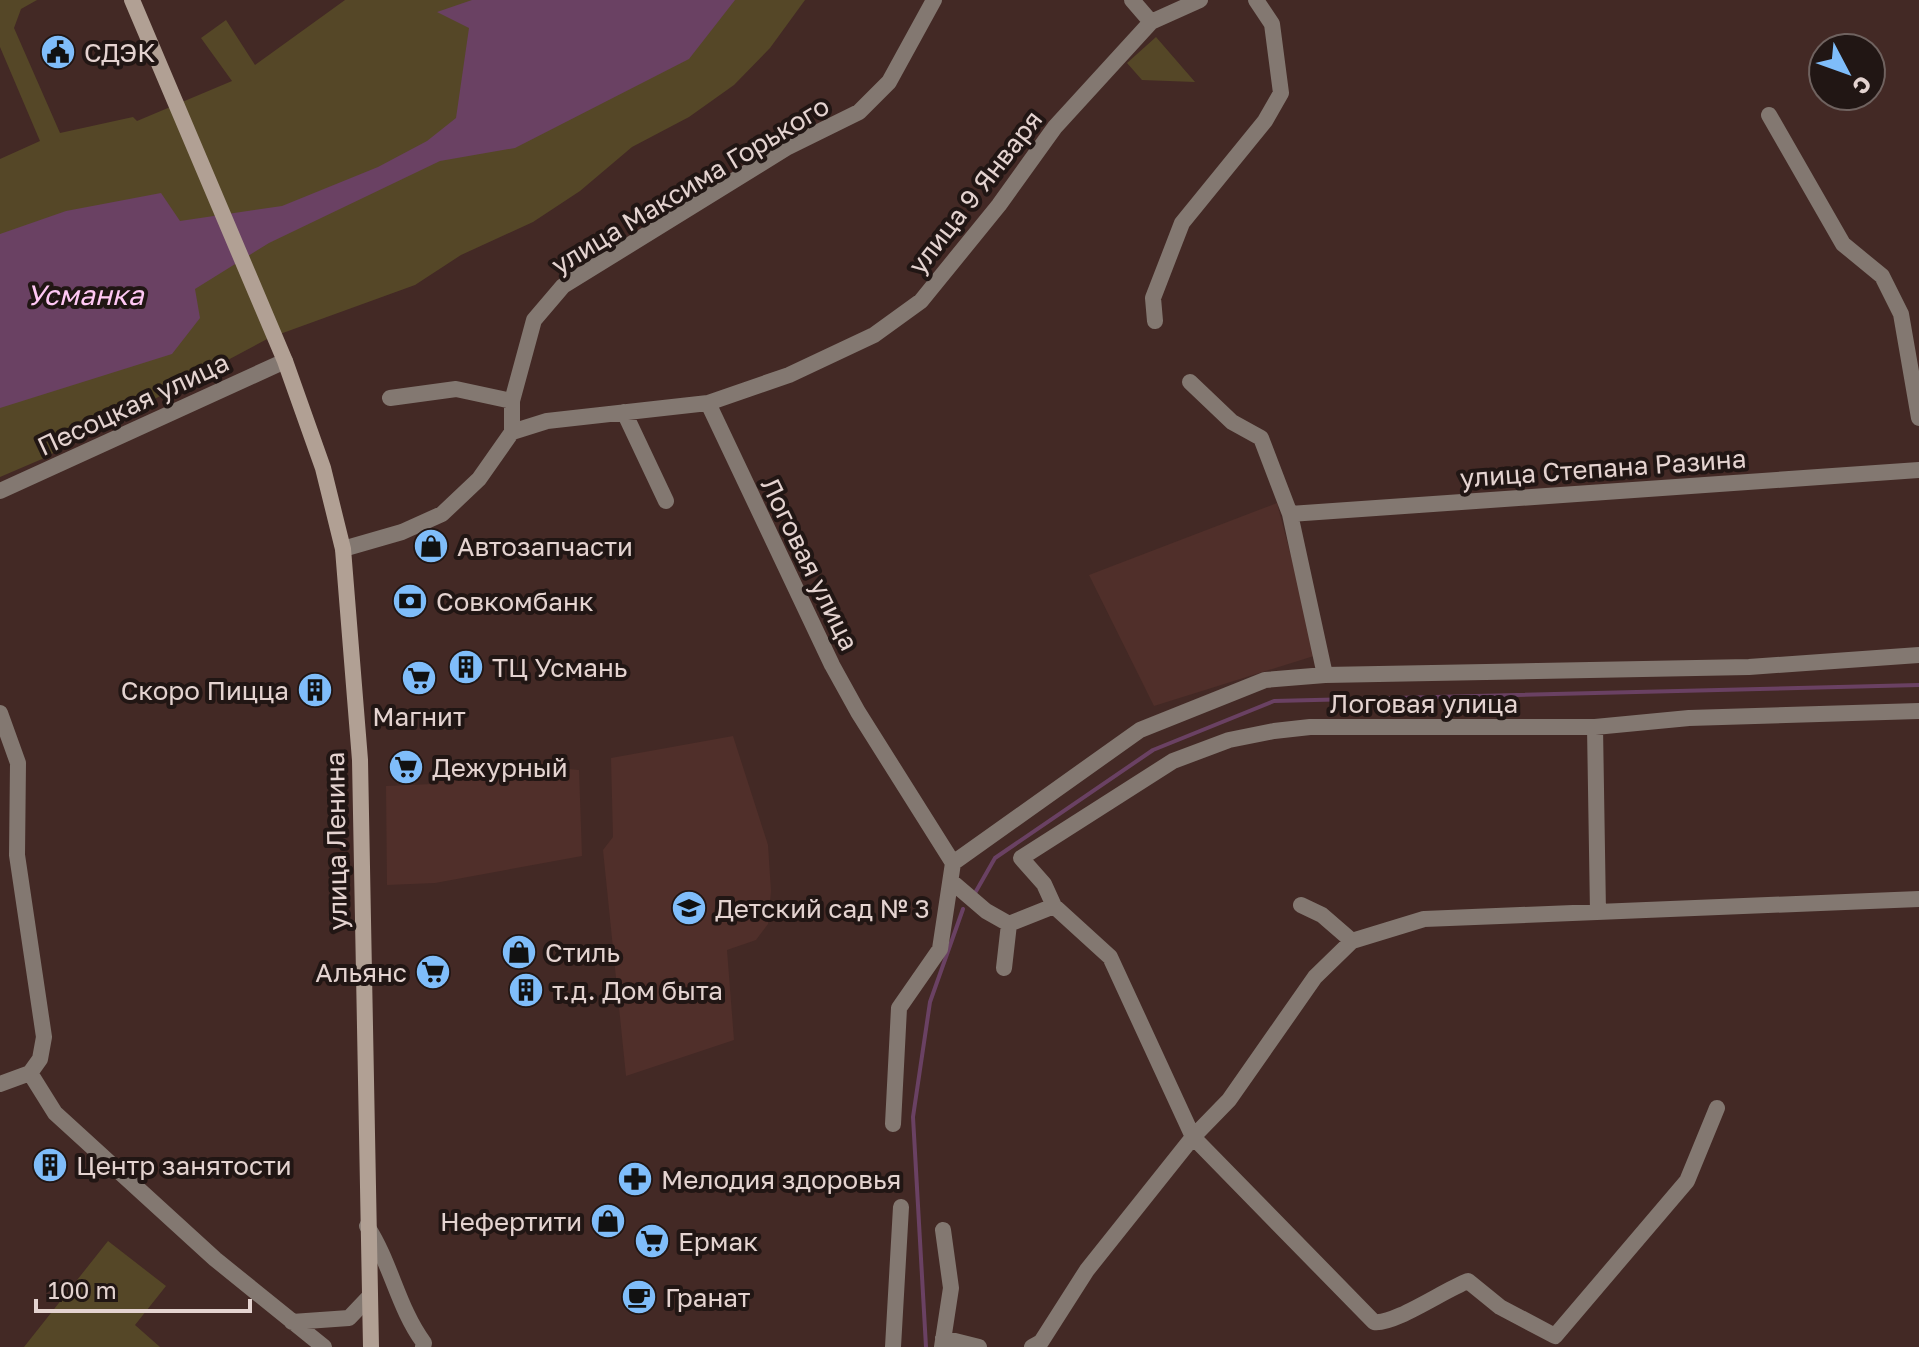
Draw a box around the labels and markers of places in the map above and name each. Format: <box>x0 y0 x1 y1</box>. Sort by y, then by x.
public building icon: СДЭК <box>39 33 77 71</box>
place label: СДЭК <box>84 37 156 68</box>
shop icon: Автозапчасти <box>412 527 450 565</box>
place label: Автозапчасти <box>457 531 633 562</box>
bank icon: Совкомбанк <box>391 582 429 620</box>
place label: Совкомбанк <box>436 586 594 617</box>
building icon: ТЦ Усмань <box>447 648 485 686</box>
place label: ТЦ Усмань <box>492 652 627 683</box>
supermarket icon: Магнит <box>400 659 438 697</box>
building icon: Скоро Пицца <box>296 671 334 709</box>
place label: Скоро Пицца <box>121 675 289 706</box>
place label: Магнит <box>372 701 466 732</box>
supermarket icon: Дежурный <box>387 748 425 786</box>
place label: Дежурный <box>432 752 568 783</box>
school or university icon: Детский сад № 3 <box>670 889 708 927</box>
place label: Детский сад № 3 <box>715 893 930 924</box>
shop icon: Стиль <box>500 933 538 971</box>
place label: Стиль <box>545 937 620 968</box>
supermarket icon: Альянс <box>414 953 452 991</box>
place label: Альянс <box>315 957 407 988</box>
building icon: т.д. Дом быта <box>507 971 545 1009</box>
place label: т.д. Дом быта <box>552 975 723 1006</box>
building icon: Центр занятости <box>31 1146 69 1184</box>
place label: Центр занятости <box>76 1150 292 1181</box>
pharmacy icon: Мелодия здоровья <box>616 1160 654 1198</box>
place label: Мелодия здоровья <box>661 1164 901 1195</box>
shop icon: Нефертити <box>589 1202 627 1240</box>
place label: Нефертити <box>440 1206 582 1237</box>
supermarket icon: Ермак <box>633 1222 671 1260</box>
place label: Ермак <box>678 1226 758 1257</box>
cafe icon: Гранат <box>620 1278 658 1316</box>
place label: Гранат <box>665 1282 751 1313</box>

